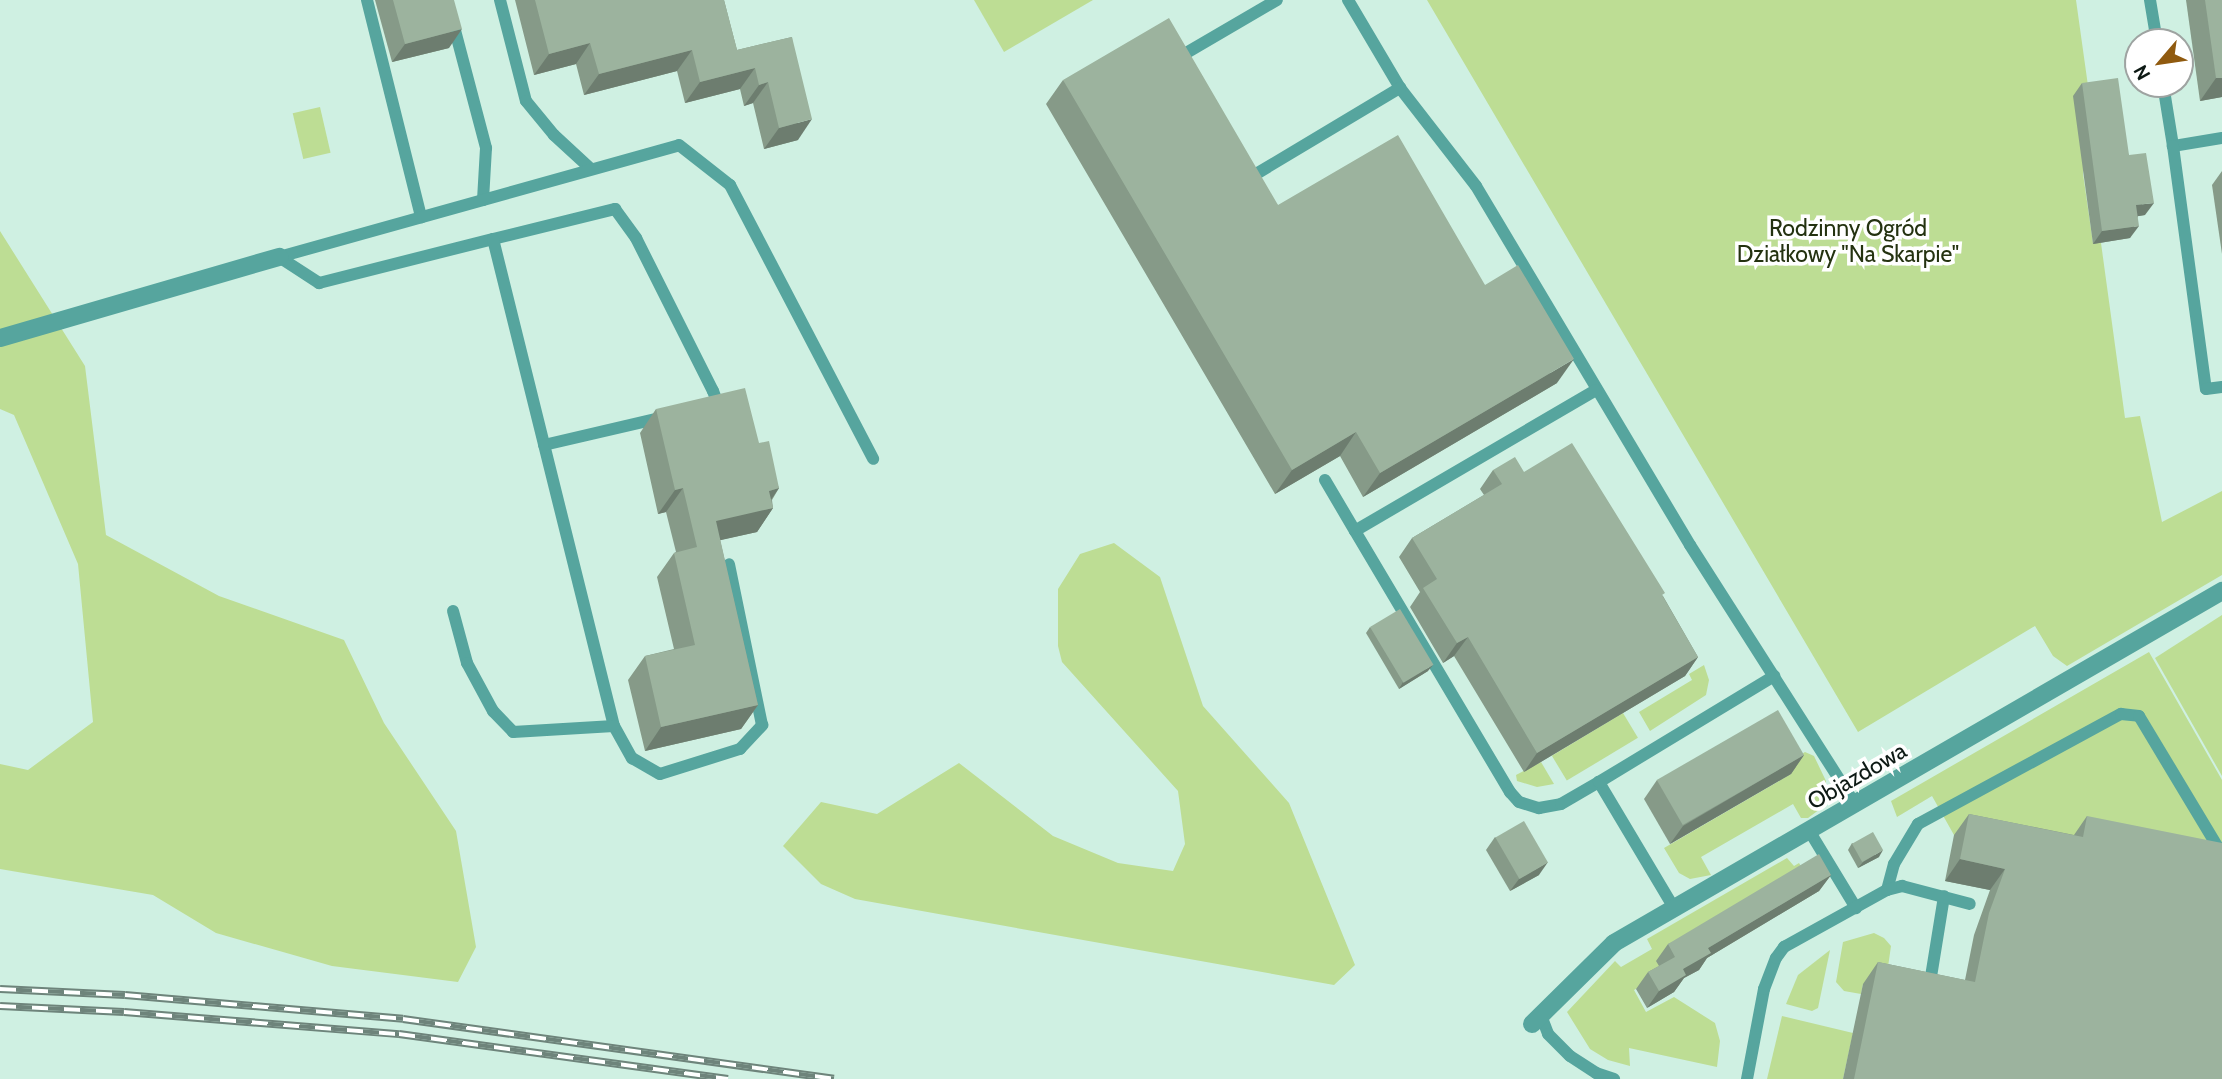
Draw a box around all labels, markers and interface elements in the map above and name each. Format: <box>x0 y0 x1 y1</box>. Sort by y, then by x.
north arrow <box>2124 28 2194 98</box>
text: N <box>2129 61 2155 84</box>
park label: Rodzinny Ogród Działkowy "Na Skarpie" <box>1737 214 1959 268</box>
street label: Objazdowa <box>1803 737 1911 815</box>

